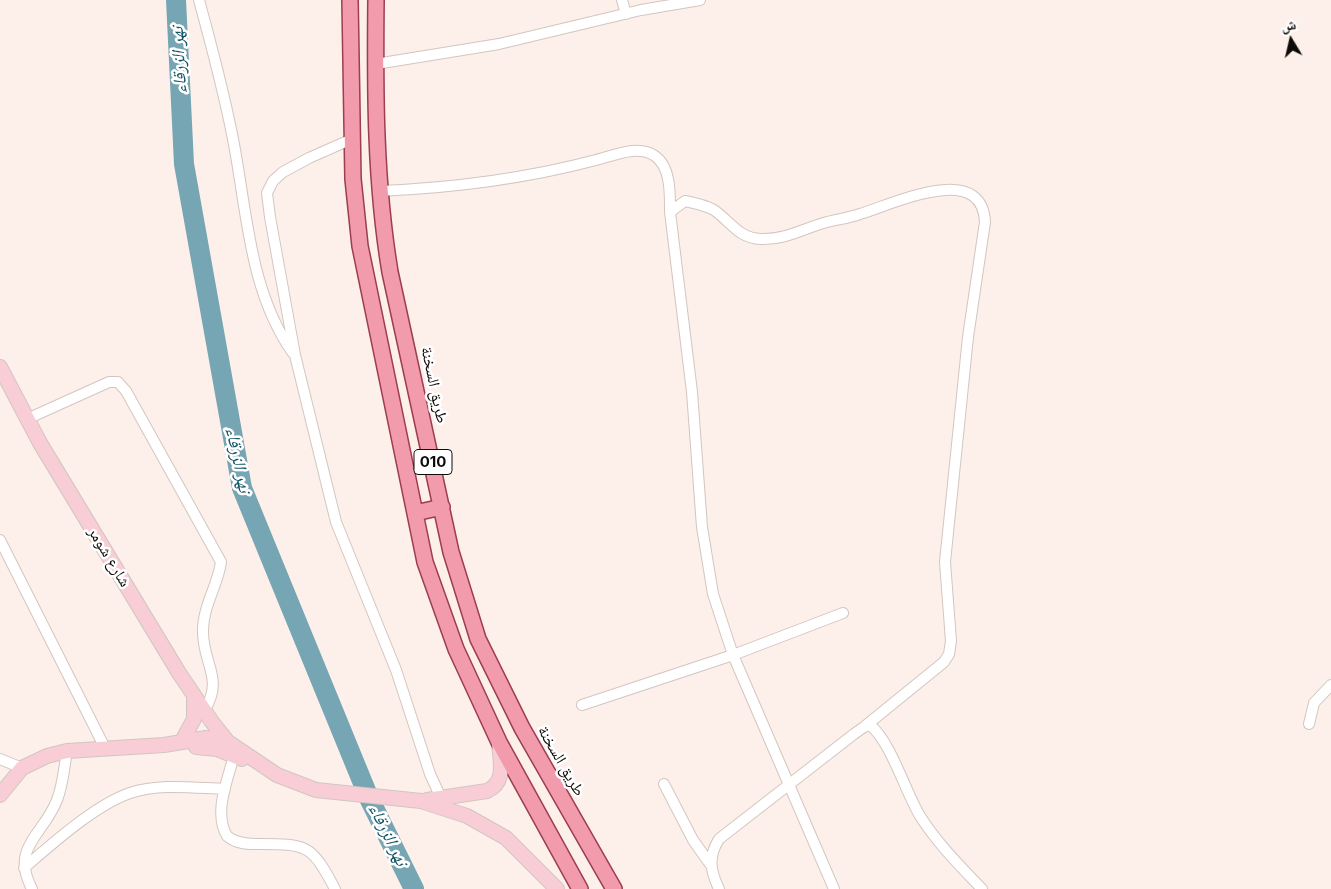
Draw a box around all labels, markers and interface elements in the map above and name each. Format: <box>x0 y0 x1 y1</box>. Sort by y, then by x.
north arrow <box>1266 15 1316 65</box>
text: ش <box>1280 15 1297 34</box>
water label: نهر الزرقاء <box>166 26 192 94</box>
street label: طريق السخنة <box>417 345 451 425</box>
water label: نهر الزرقاء <box>221 425 255 495</box>
road number: 010 <box>414 450 452 474</box>
street label: شارع شومر <box>84 523 134 591</box>
street label: طريق السخنة <box>533 723 589 799</box>
water label: نهر الزرقاء <box>364 800 412 870</box>

